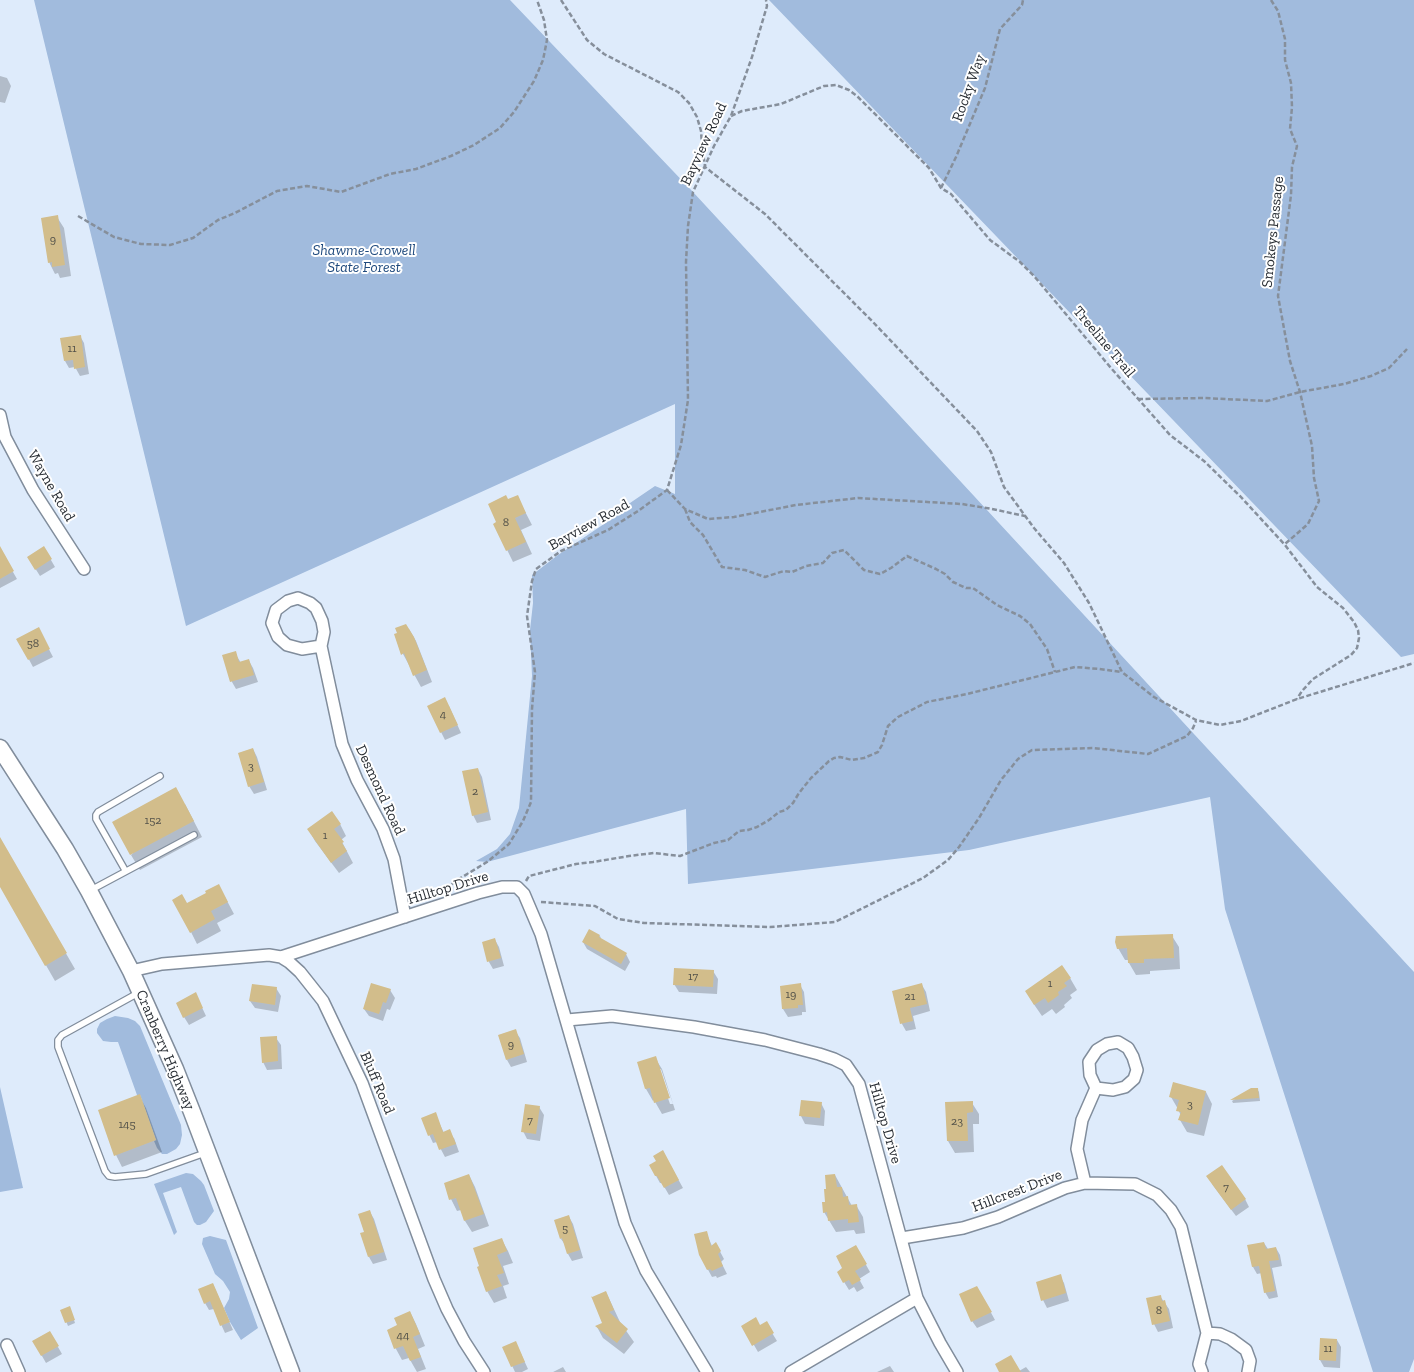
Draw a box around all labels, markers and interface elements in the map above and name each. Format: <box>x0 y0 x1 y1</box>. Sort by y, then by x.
street label: Rocky Way <box>948 52 990 124</box>
street label: Bayview Road <box>677 100 731 188</box>
street label: Smokeys Passage <box>1258 175 1288 289</box>
house number: 9 <box>50 233 56 247</box>
park label: Shawme-Crowell State Forest <box>312 242 416 277</box>
street label: Treeline Trail <box>1069 303 1139 381</box>
house number: 11 <box>67 342 77 356</box>
street label: Wayne Road <box>23 447 79 525</box>
street label: Bayview Road <box>545 495 633 555</box>
house number: 8 <box>503 516 509 530</box>
house number: 58 <box>27 637 39 651</box>
house number: 4 <box>440 708 446 722</box>
street label: Desmond Road <box>351 742 409 838</box>
house number: 3 <box>248 760 254 774</box>
house number: 2 <box>472 785 478 799</box>
house number: 152 <box>145 814 161 828</box>
house number: 1 <box>323 829 327 843</box>
street label: Hilltop Drive <box>405 867 491 909</box>
house number: 17 <box>688 970 698 984</box>
house number: 1 <box>1048 977 1052 991</box>
street label: Cranberry Highway <box>132 987 198 1113</box>
house number: 19 <box>786 988 796 1002</box>
house number: 21 <box>905 990 915 1004</box>
house number: 9 <box>508 1038 514 1052</box>
street label: Bluff Road <box>356 1049 398 1117</box>
street label: Hilltop Drive <box>865 1080 905 1166</box>
house number: 3 <box>1187 1098 1193 1112</box>
house number: 7 <box>527 1114 533 1128</box>
house number: 23 <box>951 1115 963 1129</box>
house number: 145 <box>118 1118 136 1132</box>
street label: Hillcrest Drive <box>970 1166 1064 1216</box>
house number: 7 <box>1223 1181 1229 1195</box>
house number: 5 <box>562 1222 568 1236</box>
house number: 8 <box>1156 1304 1162 1318</box>
house number: 44 <box>397 1329 409 1343</box>
house number: 11 <box>1323 1342 1333 1356</box>

